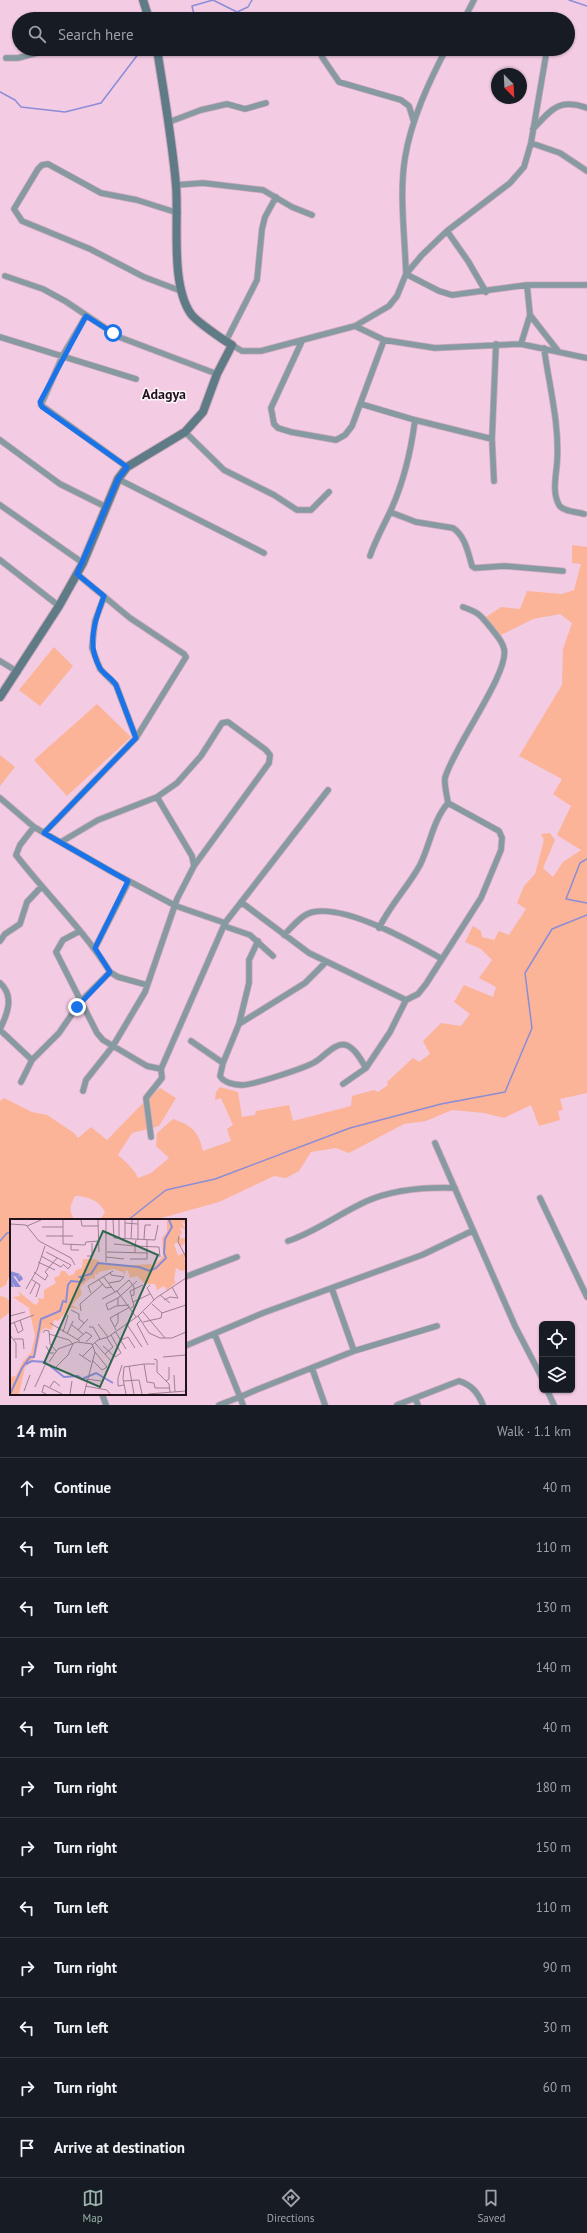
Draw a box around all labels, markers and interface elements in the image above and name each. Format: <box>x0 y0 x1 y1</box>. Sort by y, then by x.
search box <box>12 12 575 56</box>
icon: search <box>26 23 48 45</box>
text: Search here <box>58 25 134 44</box>
north arrow <box>491 68 527 104</box>
route start <box>104 324 122 342</box>
district label: Adagya <box>142 385 186 403</box>
route end <box>68 998 86 1016</box>
inset map <box>10 1219 186 1395</box>
map controls <box>539 1321 575 1393</box>
button: locate <box>539 1321 575 1357</box>
button: layers <box>539 1357 575 1393</box>
text: 14 min <box>16 1420 67 1442</box>
text: Walk · 1.1 km <box>497 1423 571 1440</box>
icon: ahead <box>16 1477 38 1499</box>
text: Continue <box>54 1478 111 1497</box>
text: 40 m <box>543 1479 571 1496</box>
icon: left <box>16 1537 38 1559</box>
text: Turn left <box>54 1538 108 1557</box>
text: 110 m <box>536 1539 571 1556</box>
icon: left <box>16 1597 38 1619</box>
text: Turn left <box>54 1598 108 1617</box>
text: 130 m <box>536 1599 571 1616</box>
icon: right <box>16 1657 38 1679</box>
text: Turn right <box>54 1658 117 1677</box>
text: 140 m <box>536 1659 571 1676</box>
icon: left <box>16 1717 38 1739</box>
text: Turn left <box>54 1718 108 1737</box>
text: 40 m <box>543 1719 571 1736</box>
icon: right <box>16 1777 38 1799</box>
text: Turn right <box>54 1778 117 1797</box>
text: 180 m <box>536 1779 571 1796</box>
icon: right <box>16 1837 38 1859</box>
text: Turn right <box>54 1838 117 1857</box>
text: 150 m <box>536 1839 571 1856</box>
icon: left <box>16 1897 38 1919</box>
text: Turn left <box>54 1898 108 1917</box>
text: 110 m <box>536 1899 571 1916</box>
icon: right <box>16 1957 38 1979</box>
text: Turn right <box>54 1958 117 1977</box>
text: 90 m <box>543 1959 571 1976</box>
icon: left <box>16 2017 38 2039</box>
text: Turn left <box>54 2018 108 2037</box>
text: 30 m <box>543 2019 571 2036</box>
icon: right <box>16 2077 38 2099</box>
text: Turn right <box>54 2078 117 2097</box>
text: 60 m <box>543 2079 571 2096</box>
icon: arrive <box>16 2137 38 2159</box>
text: Arrive at destination <box>54 2138 185 2157</box>
tab: Map <box>82 2187 104 2225</box>
tab: Directions <box>267 2187 314 2225</box>
tab: Saved <box>477 2187 505 2225</box>

